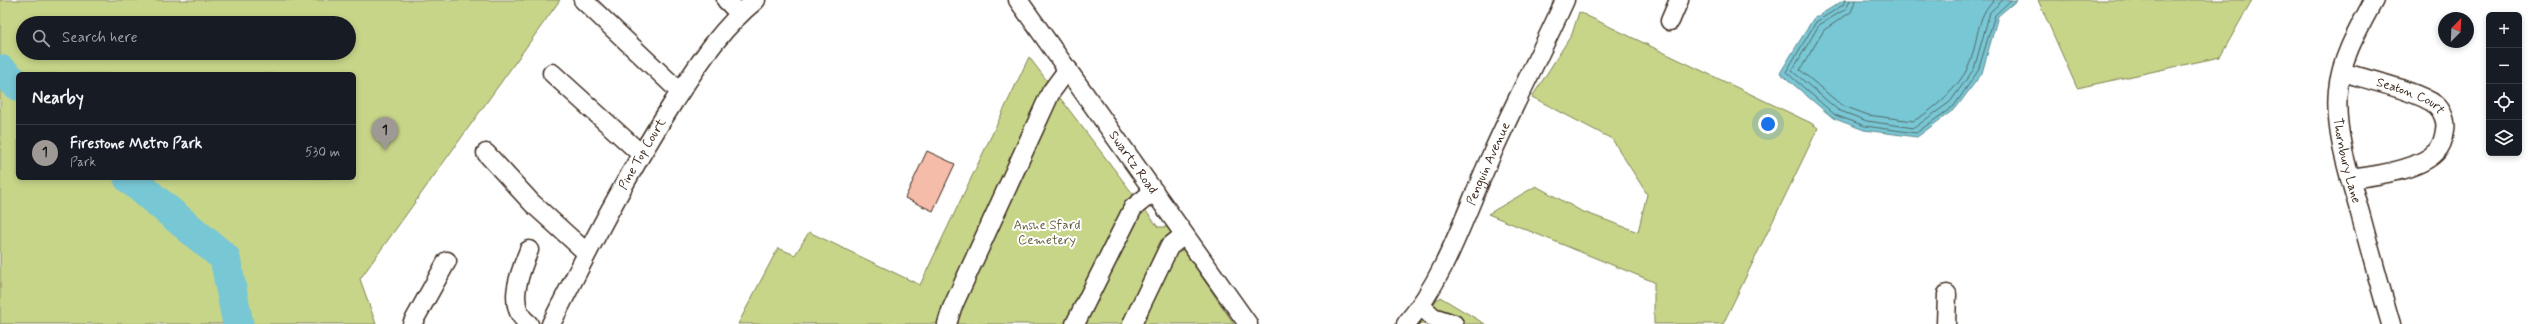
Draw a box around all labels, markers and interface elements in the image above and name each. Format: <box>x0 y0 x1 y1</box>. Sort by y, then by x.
north arrow <box>2438 12 2474 48</box>
map controls <box>2486 12 2522 156</box>
button: + <box>2486 12 2522 48</box>
search box <box>16 16 356 60</box>
icon: search <box>30 27 52 49</box>
text: Search here <box>62 28 138 48</box>
button: − <box>2486 48 2522 84</box>
street label: Seaton Court <box>2374 74 2449 117</box>
button: locate <box>2486 84 2522 120</box>
text: Nearby <box>32 87 84 109</box>
your location <box>1758 114 1778 134</box>
street label: Pine Top Court <box>614 115 670 193</box>
pin: 1 <box>372 117 398 150</box>
street label: Thornbury Lane <box>2329 117 2365 205</box>
street label: Penguin Avenue <box>1463 119 1514 208</box>
button: layers <box>2486 120 2522 156</box>
street label: Swartz Road <box>1105 127 1161 197</box>
text: Firestone Metro Park <box>70 134 202 154</box>
text: 1 <box>42 144 48 161</box>
text: 530 m <box>305 144 340 161</box>
text: Park <box>70 154 96 171</box>
park label: Anshe Sfard Cemetery <box>1014 217 1080 249</box>

